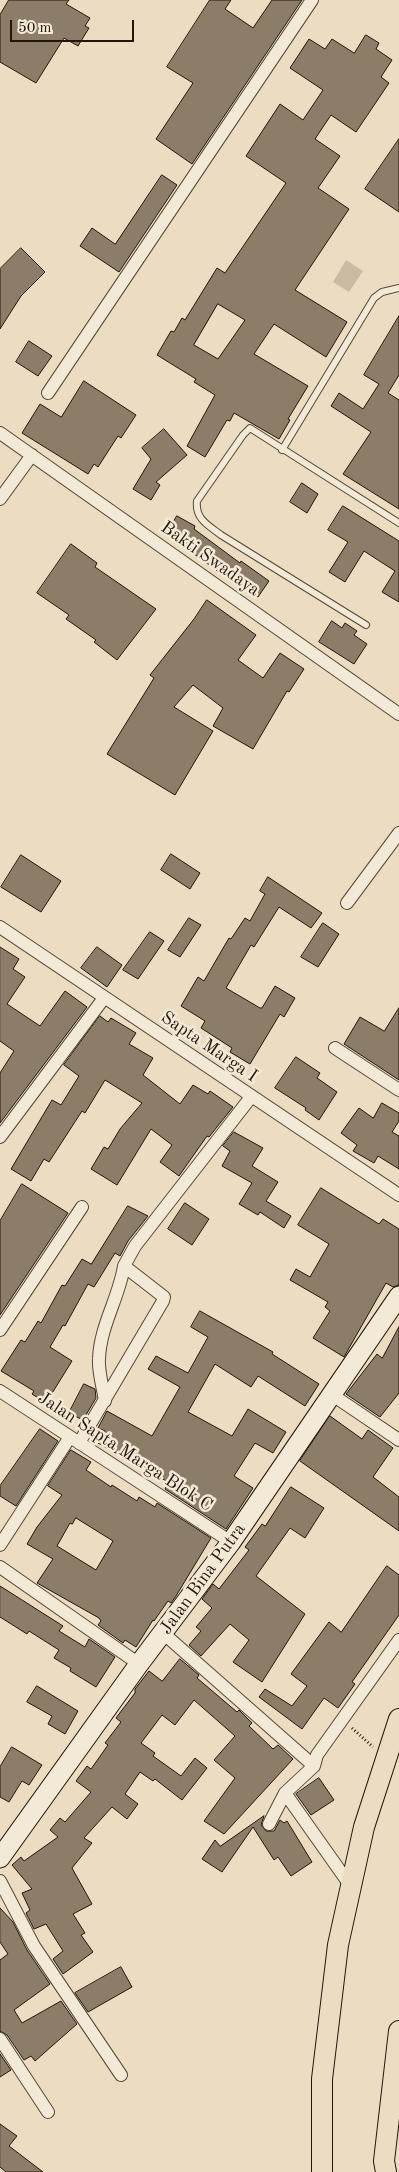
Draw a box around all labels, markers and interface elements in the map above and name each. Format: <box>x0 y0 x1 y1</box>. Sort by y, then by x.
scale bar <box>12 10 136 42</box>
text: 50 m <box>18 21 52 36</box>
street label: Bakti Swadaya <box>156 517 264 601</box>
street label: Sapta Marga I <box>157 1007 261 1087</box>
street label: Jalan Sapta Marga Blok C <box>33 1387 217 1517</box>
street label: Jalan Bina Putra <box>155 1519 251 1639</box>

